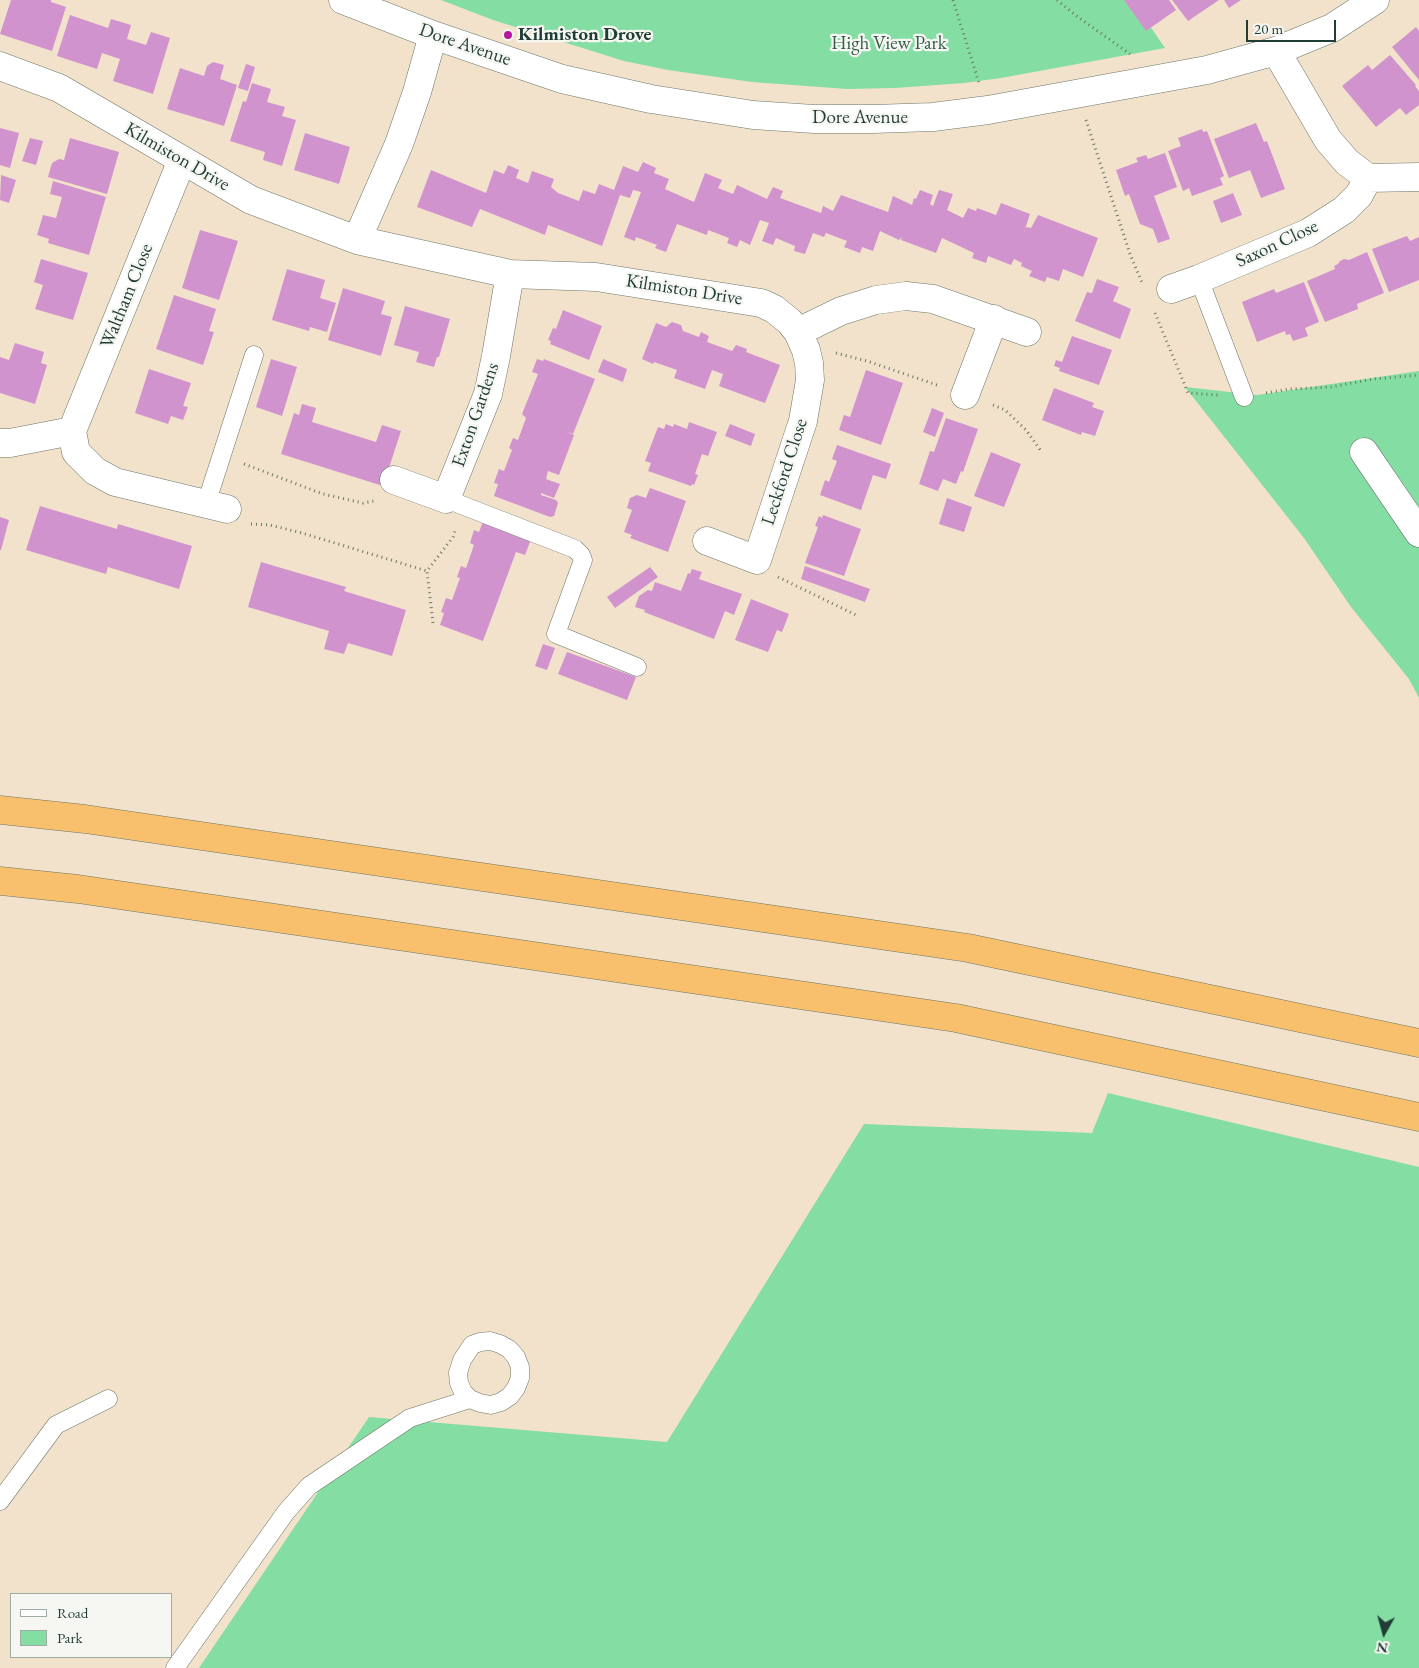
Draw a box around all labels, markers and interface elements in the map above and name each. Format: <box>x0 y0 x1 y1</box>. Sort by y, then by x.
scale bar <box>1249 10 1339 42</box>
street label: Dore Avenue <box>416 19 514 71</box>
text: 20 m <box>1254 19 1283 38</box>
place label: Kilmiston Drove <box>518 24 651 46</box>
marker: Kilmiston Drove <box>502 29 514 41</box>
park label: High View Park <box>831 33 947 55</box>
street label: Dore Avenue <box>812 107 908 129</box>
street label: Kilmiston Drive <box>120 118 234 196</box>
street label: Saxon Close <box>1232 215 1322 273</box>
street label: Waltham Close <box>96 240 158 352</box>
street label: Kilmiston Drive <box>624 270 744 310</box>
street label: Exton Gardens <box>447 360 505 470</box>
street label: Leckford Close <box>757 416 813 528</box>
legend <box>10 1593 172 1658</box>
text: Road <box>57 1603 88 1622</box>
north arrow <box>1359 1608 1409 1658</box>
text: Park <box>57 1628 83 1647</box>
text: N <box>1375 1638 1389 1658</box>

